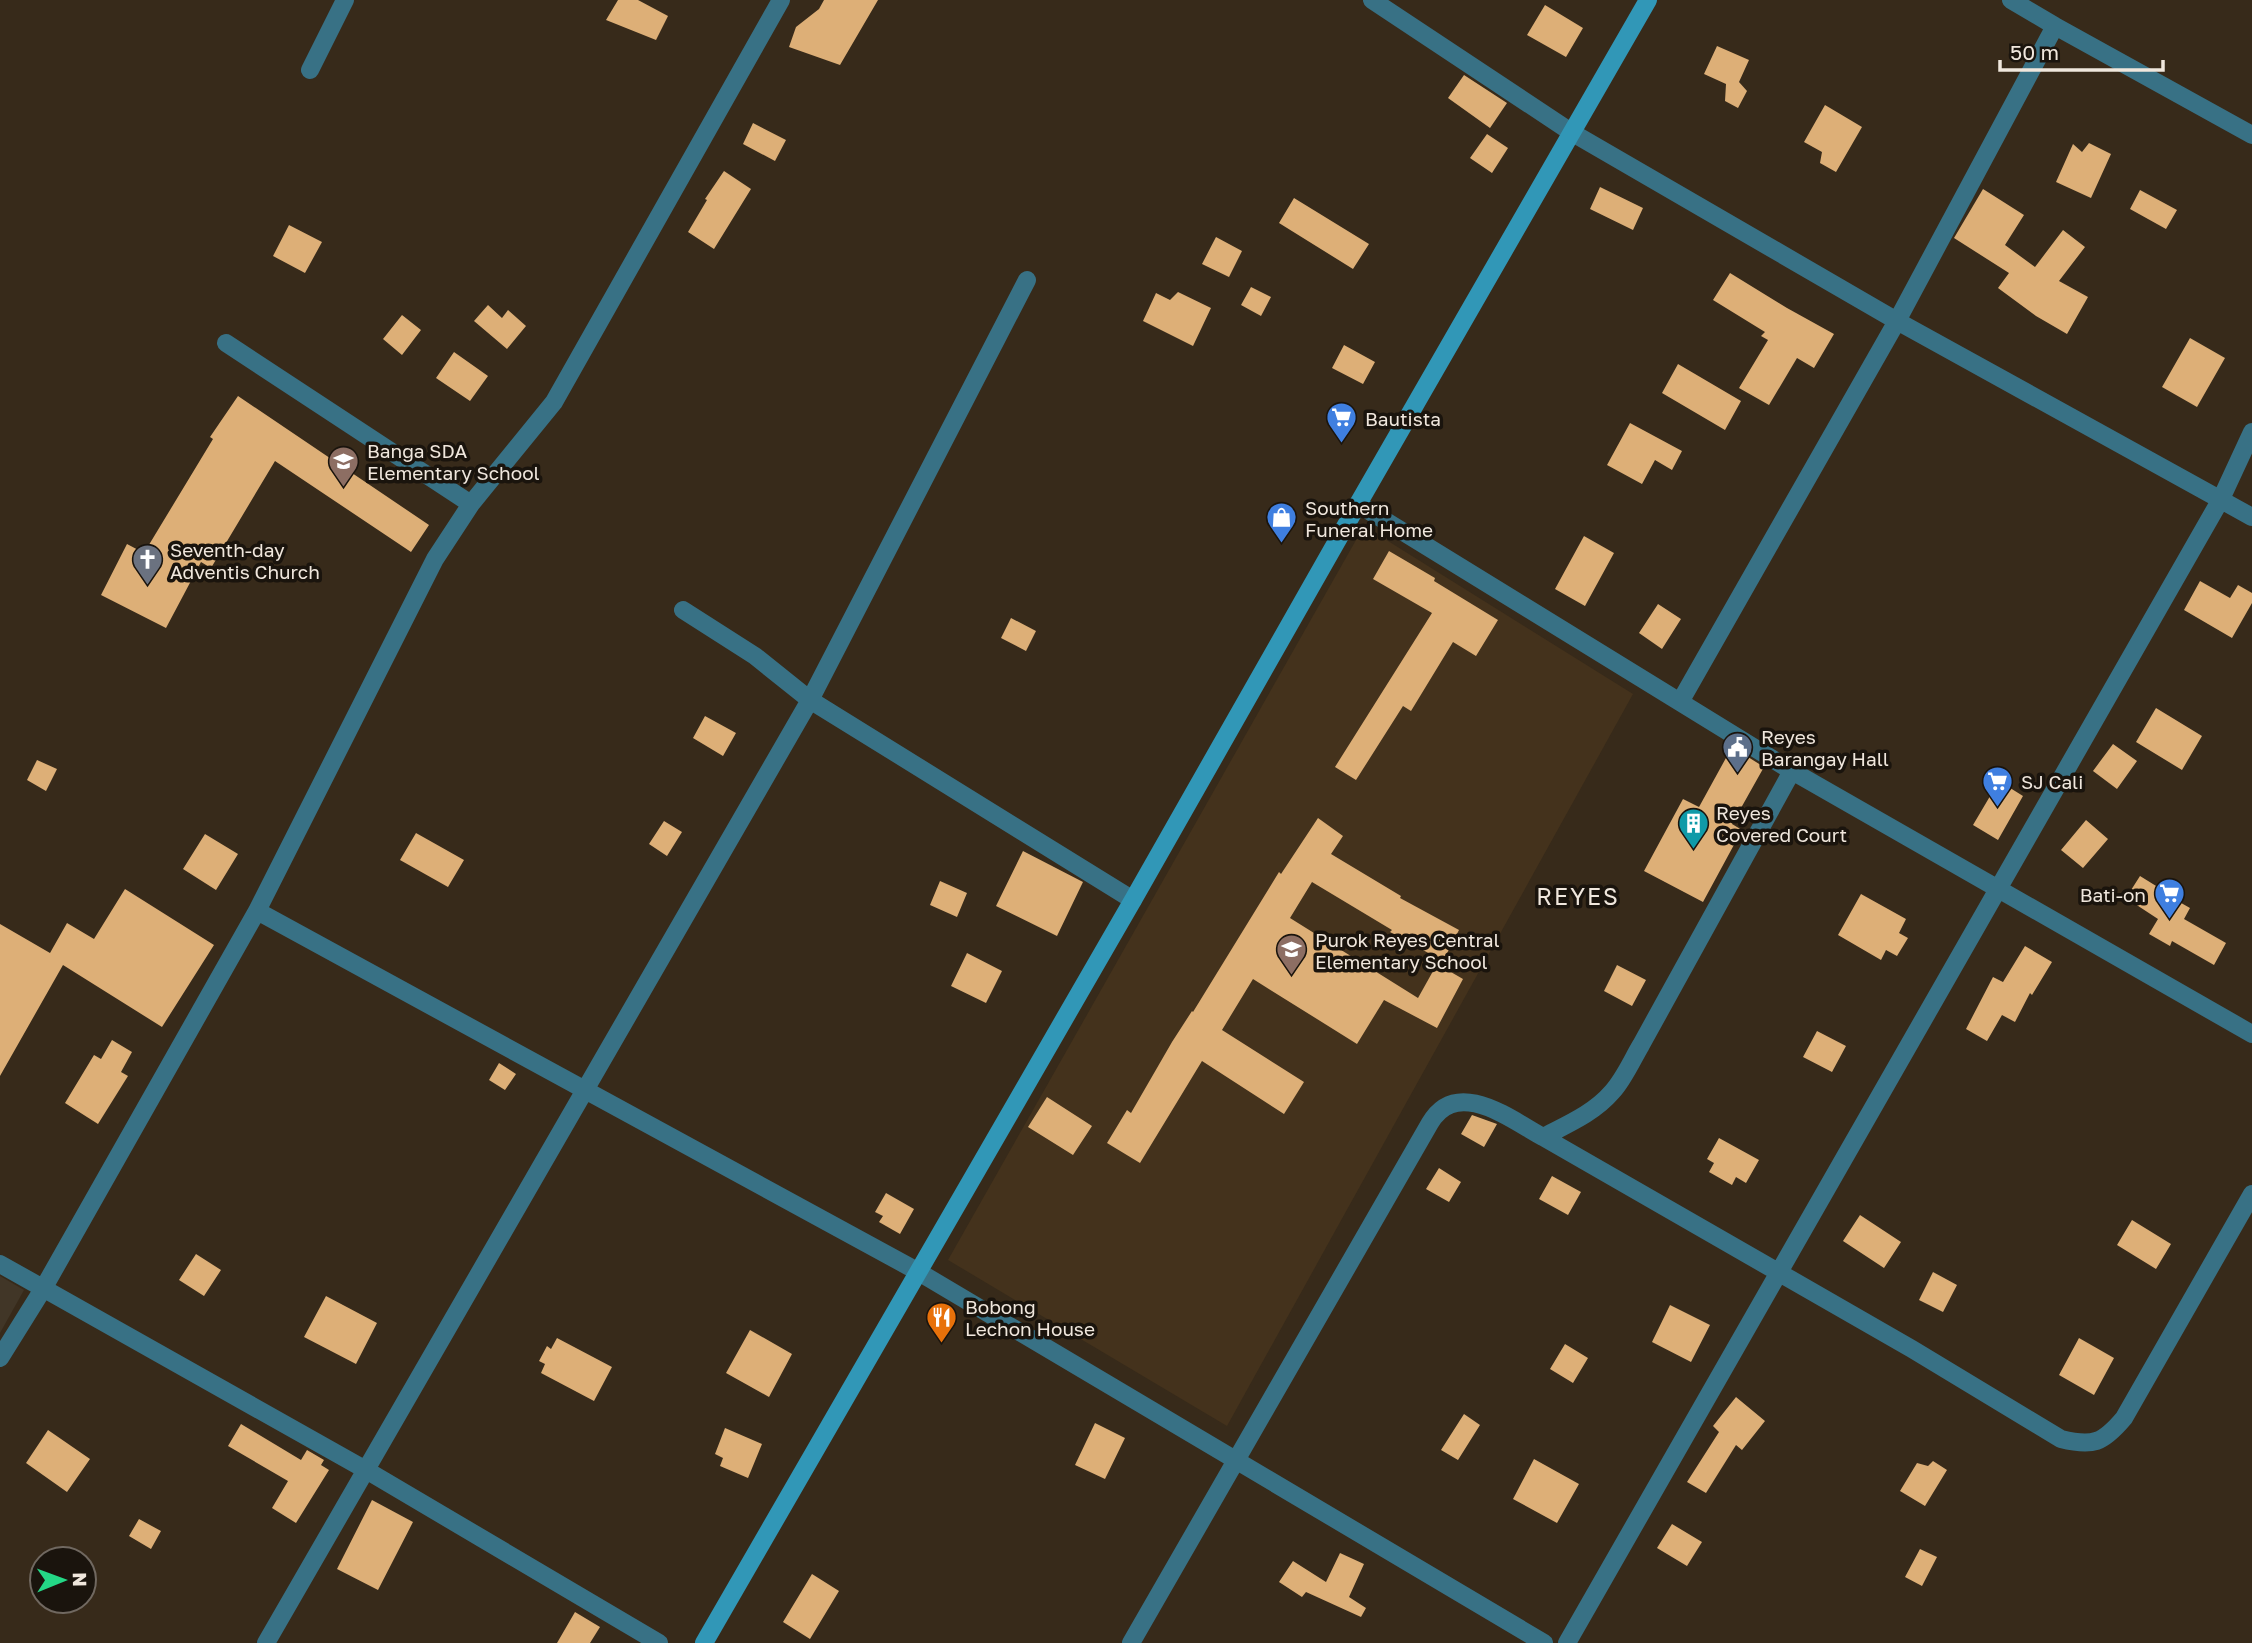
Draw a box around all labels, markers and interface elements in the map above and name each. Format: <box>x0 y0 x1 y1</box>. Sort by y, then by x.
scale bar <box>2000 28 2163 72</box>
text: 50 m <box>2010 39 2059 65</box>
supermarket icon: Bautista <box>1325 401 1359 445</box>
place label: Bautista <box>1365 407 1441 430</box>
place label: Banga SDA Elementary School <box>367 439 540 484</box>
school or university icon: Banga SDA Elementary School <box>327 444 361 488</box>
place label: Southern Funeral Home <box>1305 496 1433 541</box>
shop icon: Southern Funeral Home <box>1265 501 1299 545</box>
place label: Seventh-day Adventis Church <box>170 538 320 583</box>
church icon: Seventh-day Adventis Church <box>130 543 164 587</box>
place label: Reyes Barangay Hall <box>1761 725 1889 770</box>
public building icon: Reyes Barangay Hall <box>1721 730 1755 774</box>
supermarket icon: SJ Cali <box>1981 764 2015 808</box>
place label: SJ Cali <box>2021 770 2083 793</box>
place label: Reyes Covered Court <box>1716 801 1847 846</box>
building icon: Reyes Covered Court <box>1676 806 1710 850</box>
supermarket icon: Bati-on <box>2152 877 2186 921</box>
district label: REYES <box>1536 882 1620 910</box>
place label: Bati-on <box>2080 883 2146 906</box>
place label: Purok Reyes Central Elementary School <box>1315 928 1500 973</box>
school or university icon: Purok Reyes Central Elementary School <box>1275 933 1309 977</box>
place label: Bobong Lechon House <box>965 1295 1095 1340</box>
restaurant icon: Bobong Lechon House <box>925 1300 959 1344</box>
north arrow <box>28 1545 98 1615</box>
text: N <box>69 1572 92 1587</box>

